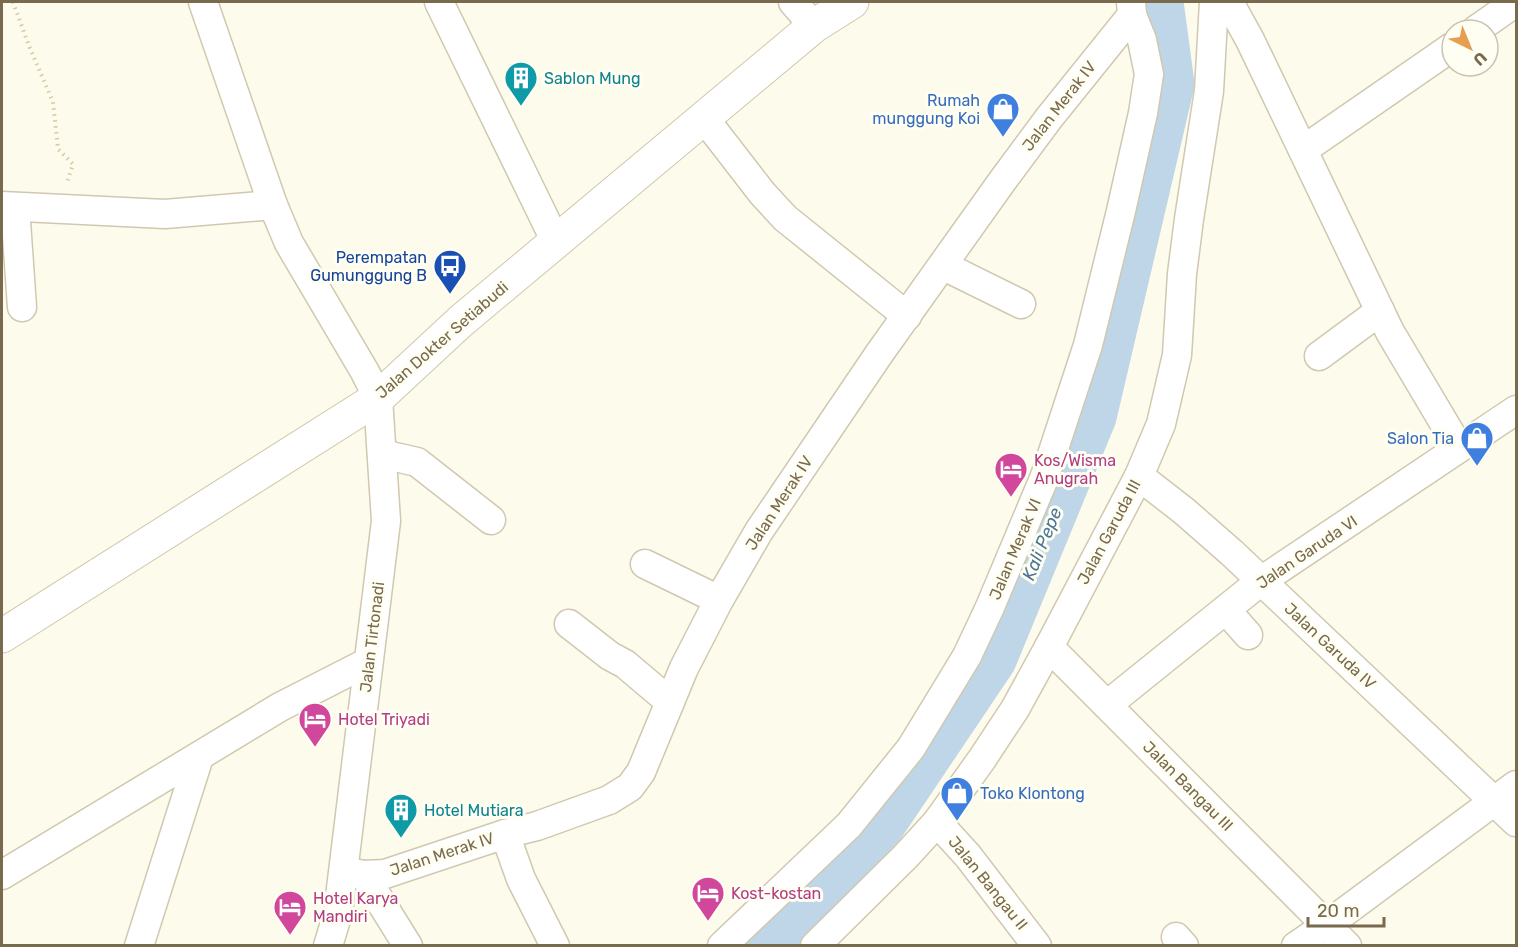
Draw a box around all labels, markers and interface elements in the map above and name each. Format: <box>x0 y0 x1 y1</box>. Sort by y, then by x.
north arrow <box>1440 18 1500 78</box>
text: U <box>1469 48 1491 70</box>
street label: Jalan Merak IV <box>1018 57 1100 155</box>
building icon: Sablon Mung <box>503 60 539 107</box>
place label: Sablon Mung <box>544 69 641 88</box>
place label: Rumah munggung Koi <box>872 91 980 128</box>
shop icon: Rumah munggung Koi <box>985 91 1021 138</box>
place label: Perempatan Gumunggung B <box>310 248 427 285</box>
bus stop icon: Perempatan Gumunggung B <box>432 248 468 295</box>
street label: Jalan Dokter Setiabudi <box>372 277 512 403</box>
shop icon: Salon Tia <box>1459 420 1495 467</box>
place label: Salon Tia <box>1387 429 1454 448</box>
hotel icon: Kos/Wisma Anugrah <box>993 451 1029 498</box>
place label: Kos/Wisma Anugrah <box>1034 451 1116 488</box>
street label: Jalan Merak IV <box>741 452 817 554</box>
street label: Jalan Garuda III <box>1073 476 1145 588</box>
street label: Jalan Merak VI <box>985 496 1045 602</box>
water label: Kali Pepe <box>1017 504 1067 584</box>
street label: Jalan Garuda VI <box>1253 511 1361 593</box>
street label: Jalan Tirtonadi <box>356 581 388 693</box>
street label: Jalan Garuda IV <box>1280 599 1380 693</box>
hotel icon: Hotel Triyadi <box>297 701 333 748</box>
place label: Hotel Triyadi <box>338 710 430 729</box>
street label: Jalan Bangau III <box>1139 737 1237 835</box>
shop icon: Toko Klontong <box>939 775 975 822</box>
place label: Toko Klontong <box>980 784 1085 803</box>
building icon: Hotel Mutiara <box>383 792 419 839</box>
place label: Hotel Mutiara <box>424 801 524 820</box>
street label: Jalan Merak IV <box>387 828 497 880</box>
street label: Jalan Bangau II <box>944 832 1032 934</box>
hotel icon: Kost-kostan <box>690 875 726 922</box>
place label: Kost-kostan <box>731 884 821 903</box>
hotel icon: Hotel Karya Mandiri <box>272 889 308 936</box>
place label: Hotel Karya Mandiri <box>313 889 398 926</box>
scale bar <box>1308 890 1384 928</box>
text: 20 m <box>1317 900 1359 922</box>

